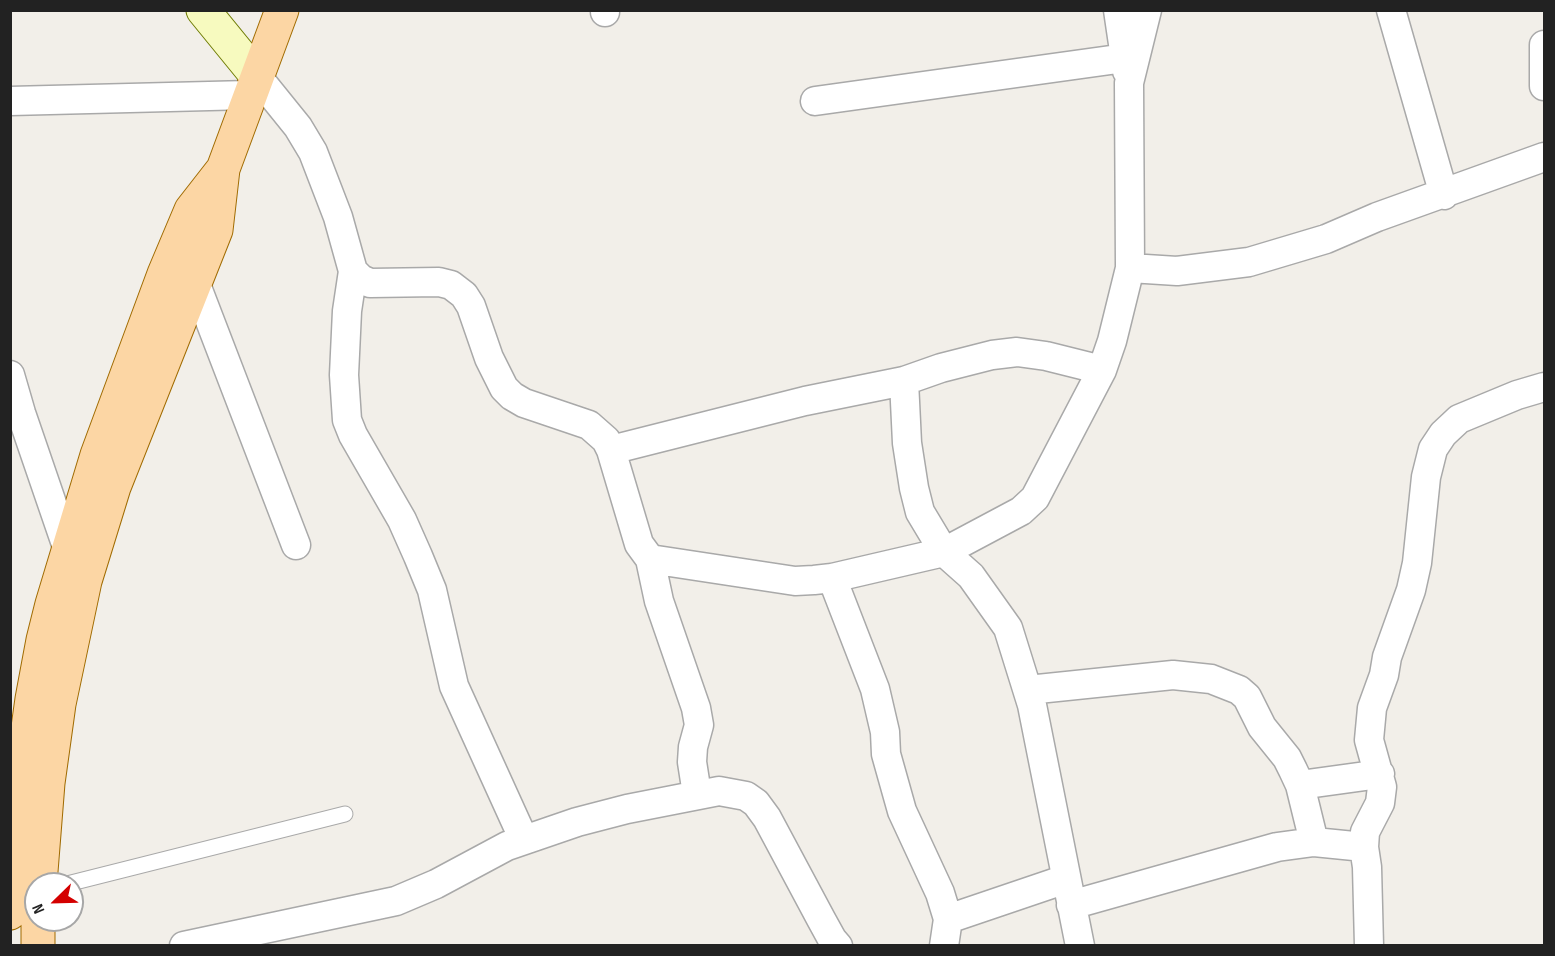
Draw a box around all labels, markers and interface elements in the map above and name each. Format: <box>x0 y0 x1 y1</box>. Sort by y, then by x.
north arrow <box>24 872 84 932</box>
text: N <box>28 901 49 916</box>

